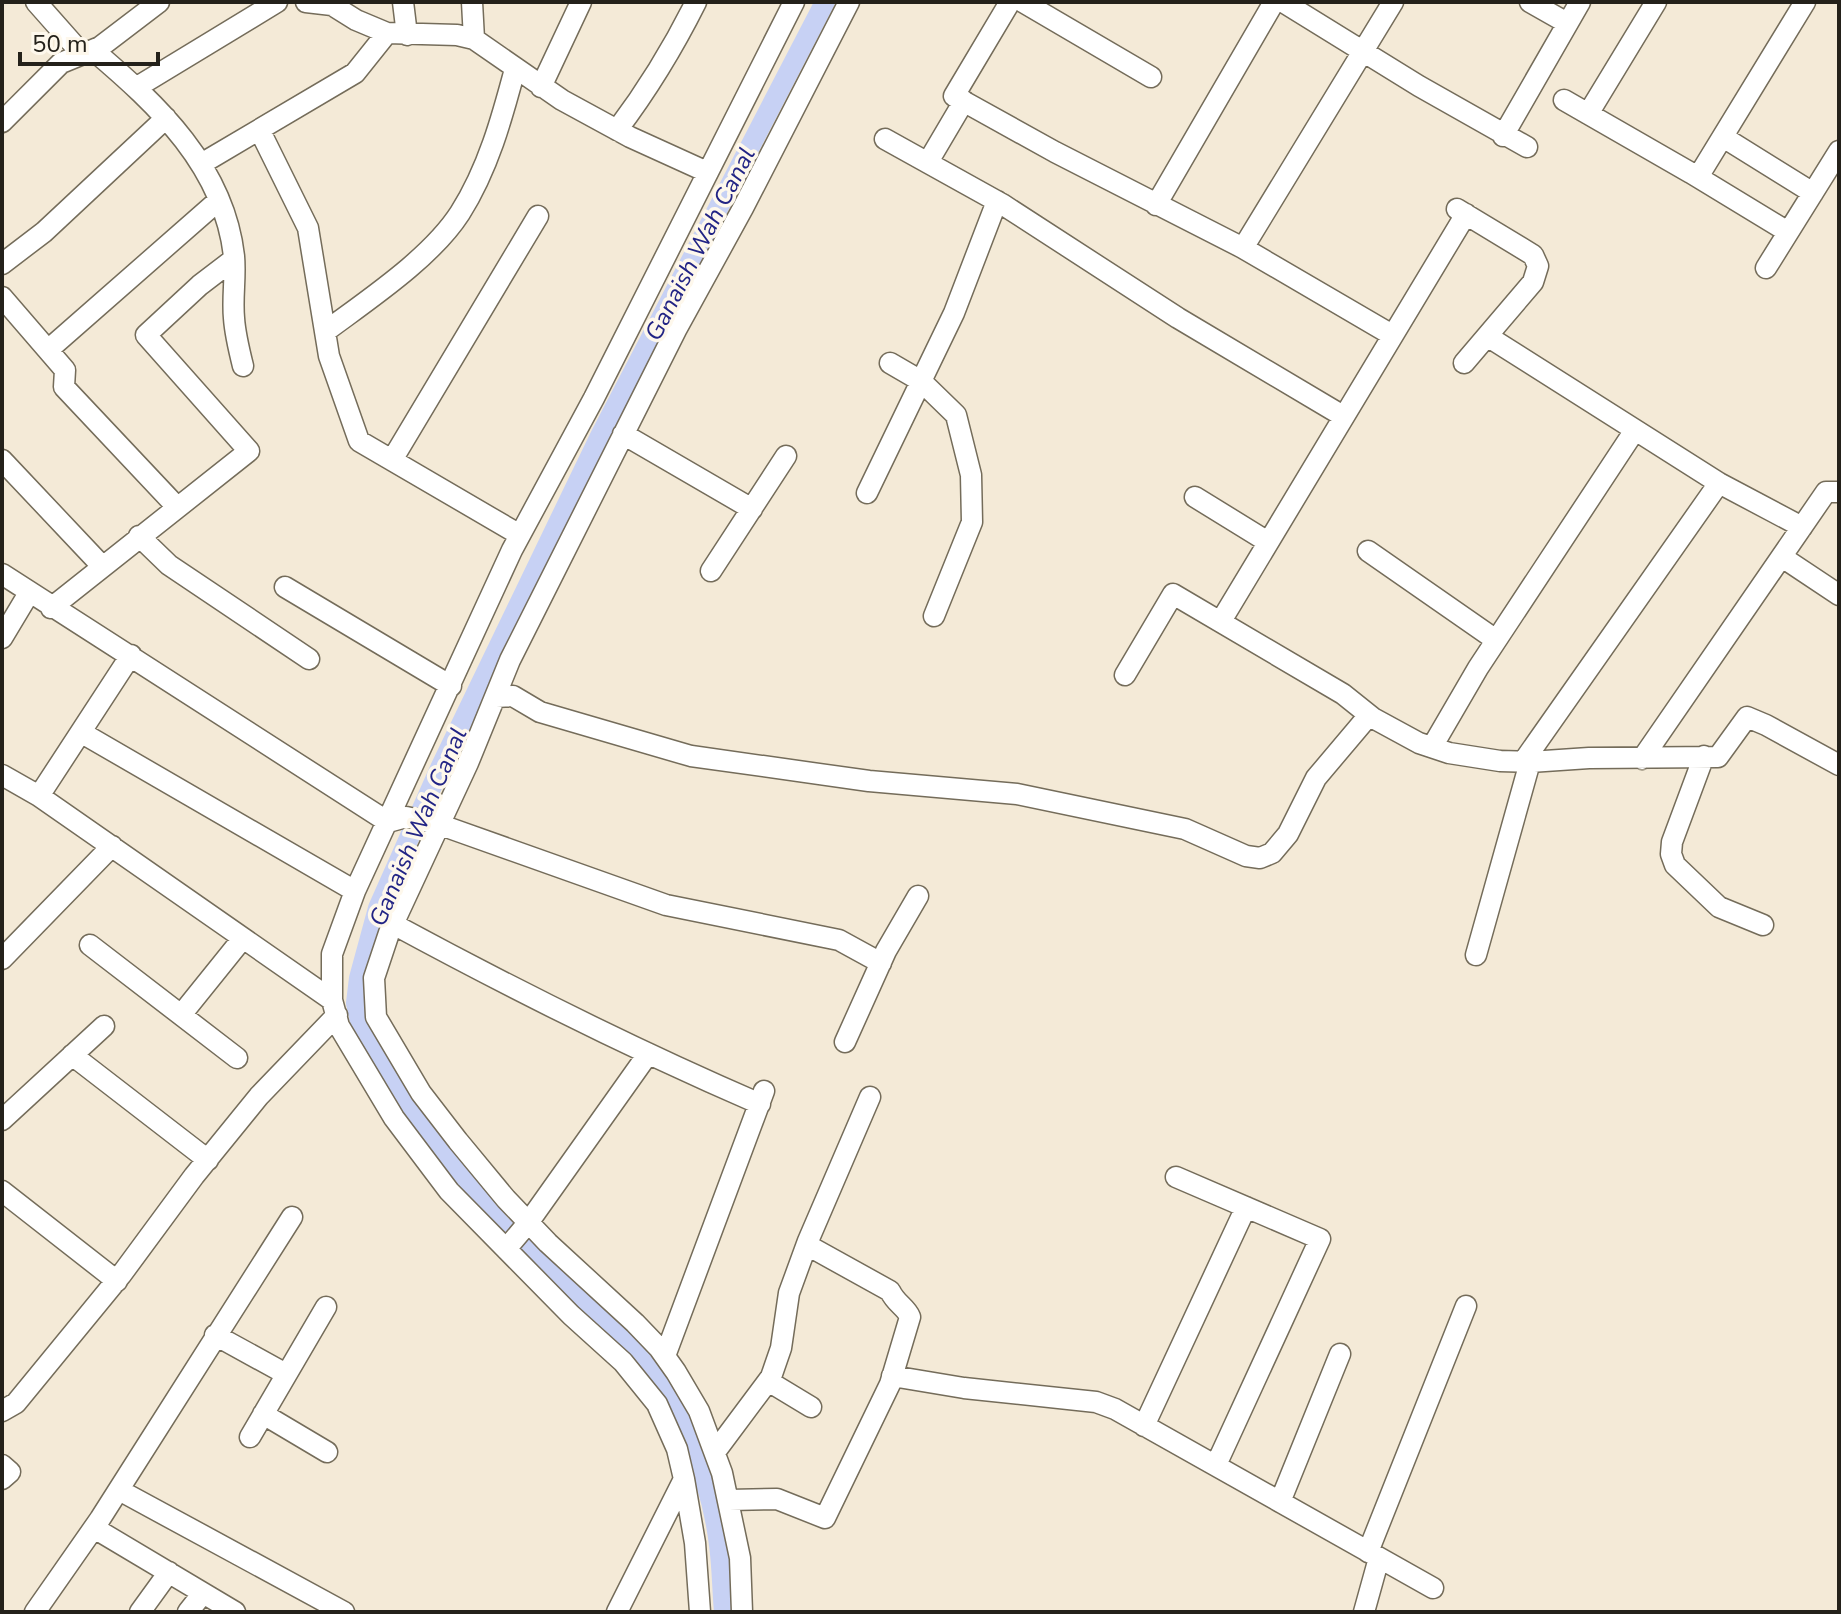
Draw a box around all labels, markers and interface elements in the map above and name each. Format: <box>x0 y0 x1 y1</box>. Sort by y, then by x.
scale bar <box>20 16 158 66</box>
text: 50 m <box>32 28 88 60</box>
water label: Ganaish Wah Canal <box>637 142 763 346</box>
water label: Ganaish Wah Canal <box>362 723 474 931</box>

